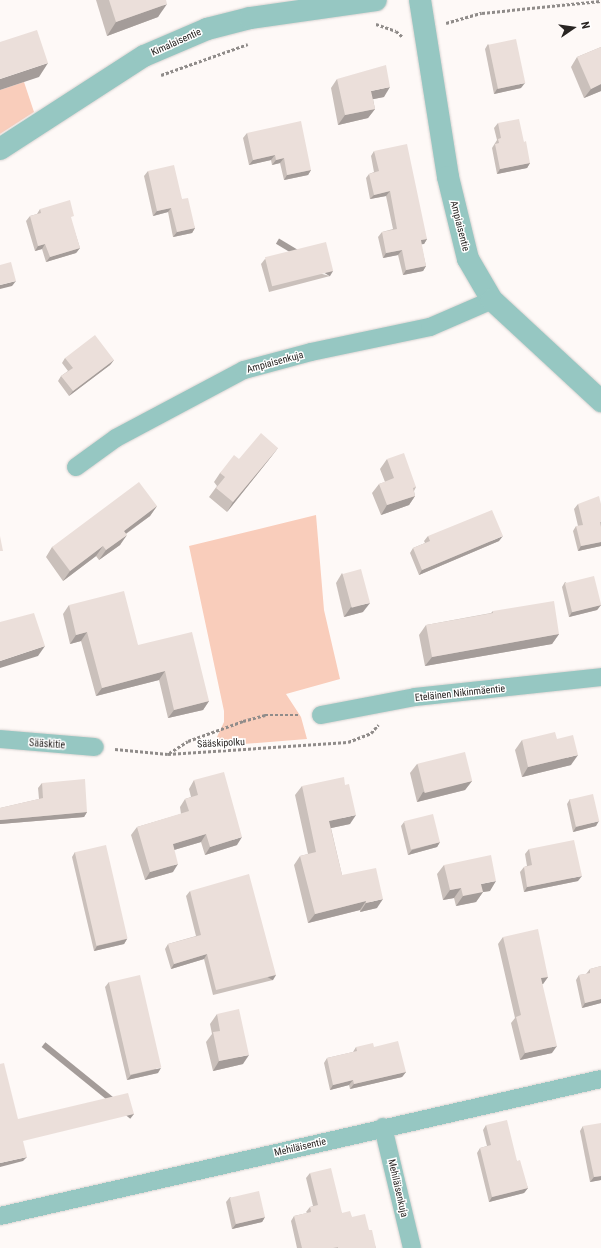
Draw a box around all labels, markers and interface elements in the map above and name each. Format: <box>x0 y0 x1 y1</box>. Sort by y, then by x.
north arrow <box>553 8 593 48</box>
text: N <box>578 20 592 30</box>
street label: Kimalaisentie <box>149 26 203 58</box>
street label: Ampiaisentie <box>448 199 472 253</box>
street label: Ampiaisenkuja <box>245 349 305 375</box>
street label: Eteläinen Nikinmäentie <box>414 682 506 704</box>
street label: Sääskipolku <box>197 736 245 750</box>
street label: Sääskitie <box>29 737 65 751</box>
street label: Mehiläisentie <box>273 1135 327 1159</box>
street label: Mehiläisenkuja <box>385 1158 411 1218</box>

